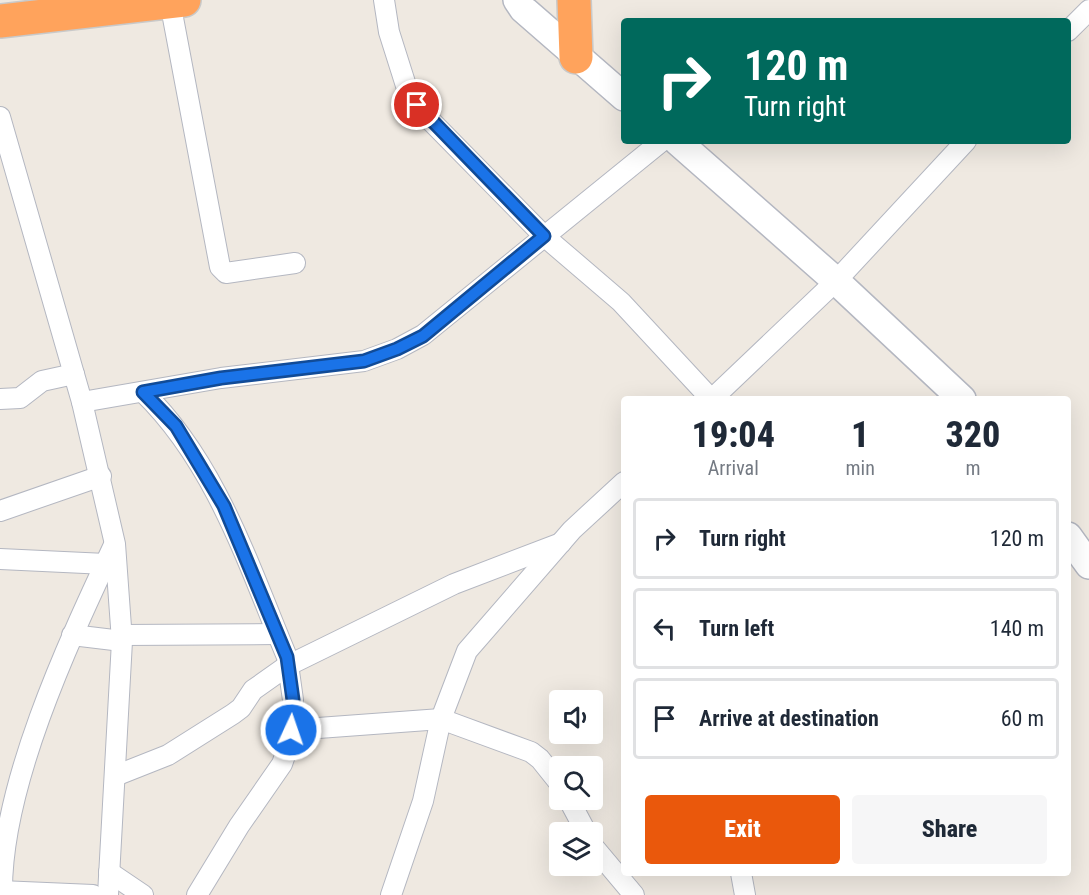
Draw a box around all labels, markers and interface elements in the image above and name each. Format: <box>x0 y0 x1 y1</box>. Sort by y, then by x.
text: 120 m <box>744 41 849 90</box>
icon: right <box>645 42 723 120</box>
pin <box>391 79 442 130</box>
icon: arrive <box>400 88 433 121</box>
text: Turn right <box>744 91 846 123</box>
text: 19:04 <box>692 414 775 456</box>
text: 1 <box>851 414 869 456</box>
text: 320 <box>945 414 1000 456</box>
text: Arrival <box>708 456 759 480</box>
text: min <box>846 456 875 480</box>
text: m <box>965 456 980 480</box>
icon: right <box>648 522 681 555</box>
text: Turn right <box>699 526 786 551</box>
text: 120 m <box>990 526 1044 551</box>
icon: left <box>648 612 681 645</box>
text: Turn left <box>699 616 774 641</box>
text: 140 m <box>990 616 1044 641</box>
map controls <box>549 690 603 876</box>
button: sound <box>549 690 603 744</box>
position arrow <box>259 698 323 762</box>
icon: arrive <box>648 702 681 735</box>
text: Arrive at destination <box>699 706 879 731</box>
text: 60 m <box>1001 706 1044 731</box>
button: search <box>549 756 603 810</box>
button: Exit <box>645 795 840 864</box>
button: Share <box>852 795 1047 864</box>
button: layers <box>549 822 603 876</box>

